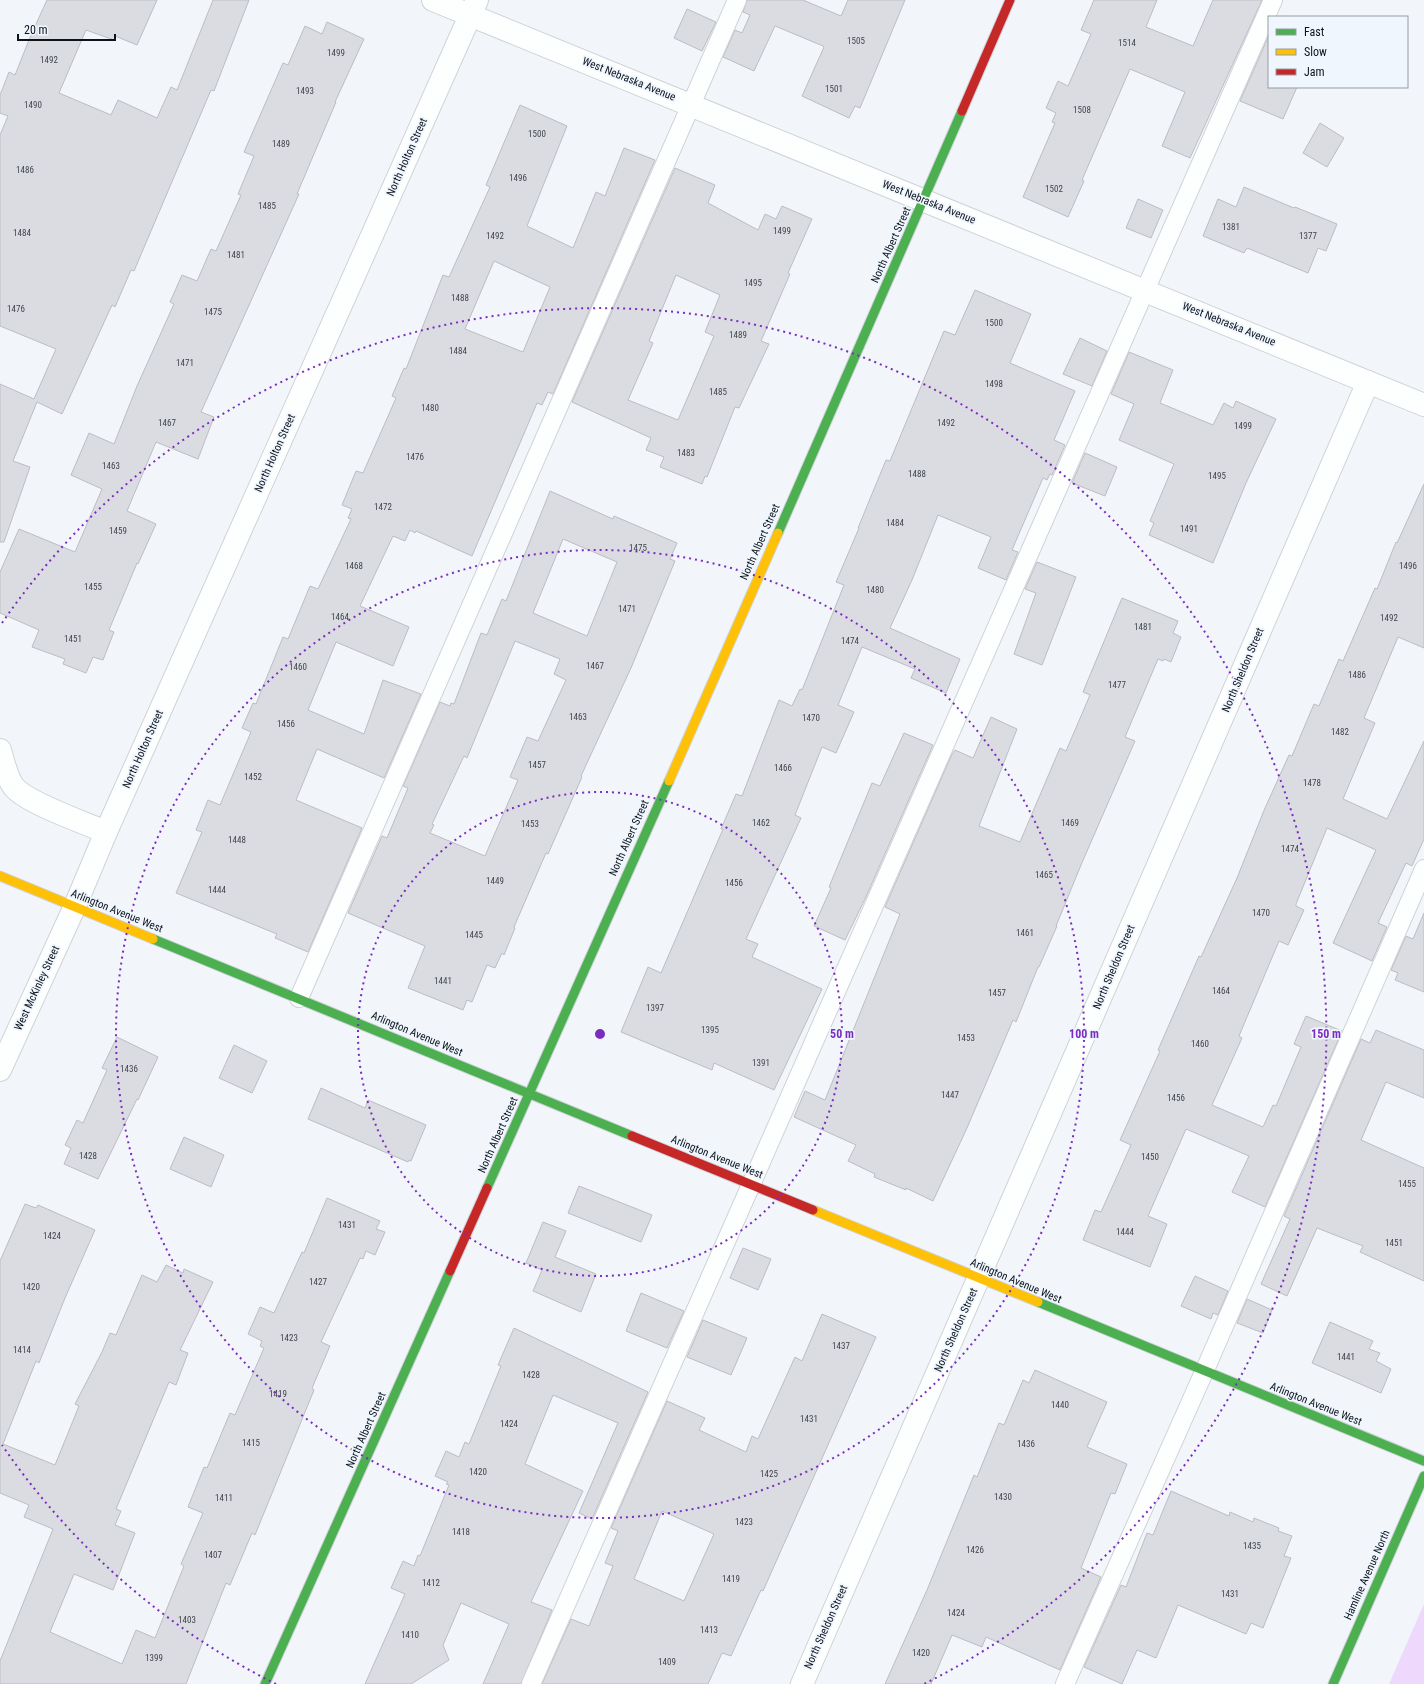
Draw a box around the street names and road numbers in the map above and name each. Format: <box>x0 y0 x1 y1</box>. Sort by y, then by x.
street label: West Nebraska Avenue <box>580 54 678 104</box>
street label: North Holton Street <box>384 116 430 198</box>
street label: West Nebraska Avenue <box>880 177 978 227</box>
street label: North Albert Street <box>868 205 914 285</box>
street label: West Nebraska Avenue <box>1180 299 1278 349</box>
street label: North Holton Street <box>252 412 298 494</box>
street label: North Albert Street <box>737 502 783 582</box>
street label: North Sheldon Street <box>1219 626 1267 714</box>
street label: North Holton Street <box>120 708 166 790</box>
street label: North Albert Street <box>606 798 652 878</box>
street label: Arlington Avenue West <box>69 887 165 935</box>
street label: North Sheldon Street <box>1090 923 1138 1011</box>
street label: West McKinley Street <box>12 944 62 1032</box>
street label: Arlington Avenue West <box>369 1009 465 1059</box>
street label: North Albert Street <box>475 1095 521 1175</box>
street label: Arlington Avenue West <box>669 1133 765 1181</box>
street label: Arlington Avenue West <box>968 1256 1064 1306</box>
street label: North Sheldon Street <box>932 1286 980 1374</box>
street label: Arlington Avenue West <box>1268 1380 1364 1428</box>
street label: North Albert Street <box>343 1390 389 1470</box>
street label: Hamline Avenue North <box>1341 1528 1393 1622</box>
street label: North Sheldon Street <box>802 1583 850 1671</box>

